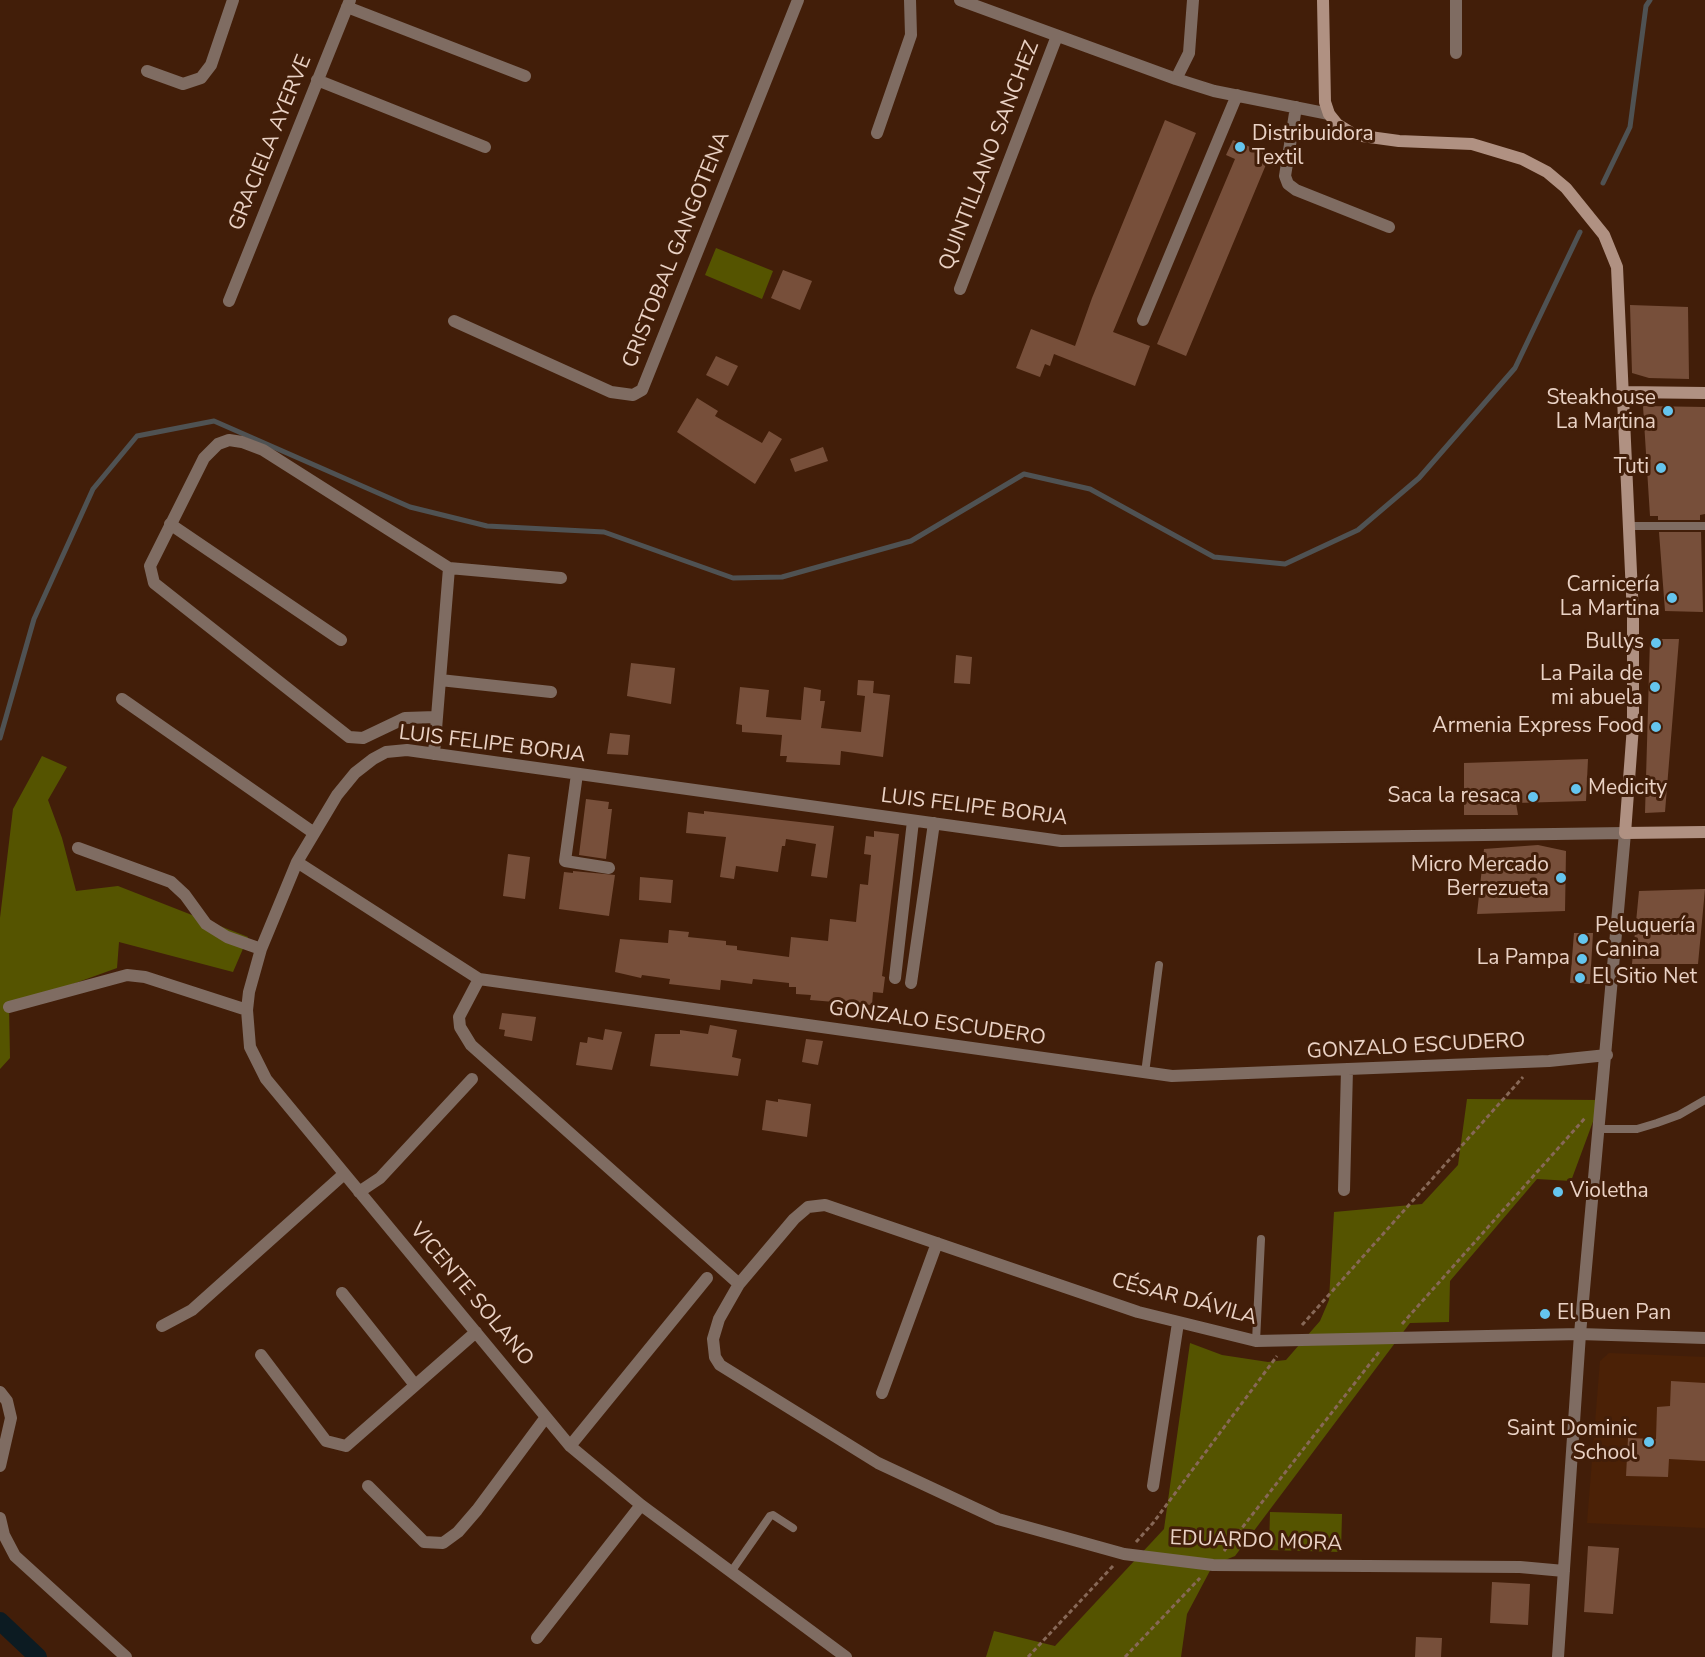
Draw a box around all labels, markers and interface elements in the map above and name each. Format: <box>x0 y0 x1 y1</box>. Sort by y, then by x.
street label: QUINTILLANO SANCHEZ <box>935 38 1045 274</box>
street label: GRACIELA AYERVE <box>224 52 318 234</box>
place label: Distribuidora Textil <box>1252 122 1374 172</box>
street label: CRISTOBAL GANGOTENA <box>618 128 736 372</box>
marker: Distribuidora Textil <box>1233 140 1247 154</box>
place label: Steakhouse La Martina <box>1546 386 1656 436</box>
marker: Steakhouse La Martina <box>1661 404 1675 418</box>
place label: Tuti <box>1614 455 1649 481</box>
marker: Tuti <box>1654 461 1668 475</box>
place label: Carnicería La Martina <box>1560 573 1660 623</box>
marker: Carnicería La Martina <box>1665 591 1679 605</box>
place label: Bullys <box>1585 630 1644 656</box>
marker: Bullys <box>1649 636 1663 650</box>
place label: La Paila de mi abuela <box>1540 662 1643 712</box>
marker: La Paila de mi abuela <box>1648 680 1662 694</box>
place label: Armenia Express Food <box>1432 714 1644 740</box>
marker: Armenia Express Food <box>1649 720 1663 734</box>
street label: LUIS FELIPE BORJA <box>397 721 587 769</box>
place label: Medicity <box>1588 776 1667 802</box>
marker: Medicity <box>1569 782 1583 796</box>
street label: LUIS FELIPE BORJA <box>879 784 1069 832</box>
place label: Saca la resaca <box>1387 784 1521 810</box>
marker: Saca la resaca <box>1526 790 1540 804</box>
place label: Micro Mercado Berrezueta <box>1411 853 1549 903</box>
marker: Micro Mercado Berrezueta <box>1554 871 1568 885</box>
place label: Peluquería Canina <box>1595 914 1696 964</box>
marker: Peluquería Canina <box>1576 932 1590 946</box>
place label: La Pampa <box>1477 946 1570 972</box>
marker: La Pampa <box>1575 952 1589 966</box>
place label: El Sitio Net <box>1592 965 1697 991</box>
marker: El Sitio Net <box>1573 971 1587 985</box>
street label: GONZALO ESCUDERO <box>827 996 1047 1052</box>
street label: GONZALO ESCUDERO <box>1306 1029 1526 1065</box>
place label: Violetha <box>1570 1179 1649 1205</box>
marker: Violetha <box>1551 1185 1565 1199</box>
street label: VICENTE SOLANO <box>404 1218 538 1372</box>
street label: CÉSAR DÁVILA <box>1109 1268 1259 1332</box>
place label: El Buen Pan <box>1557 1301 1671 1327</box>
marker: El Buen Pan <box>1538 1307 1552 1321</box>
place label: Saint Dominic School <box>1507 1417 1637 1467</box>
marker: Saint Dominic School <box>1642 1435 1656 1449</box>
street label: EDUARDO MORA <box>1169 1526 1343 1558</box>

